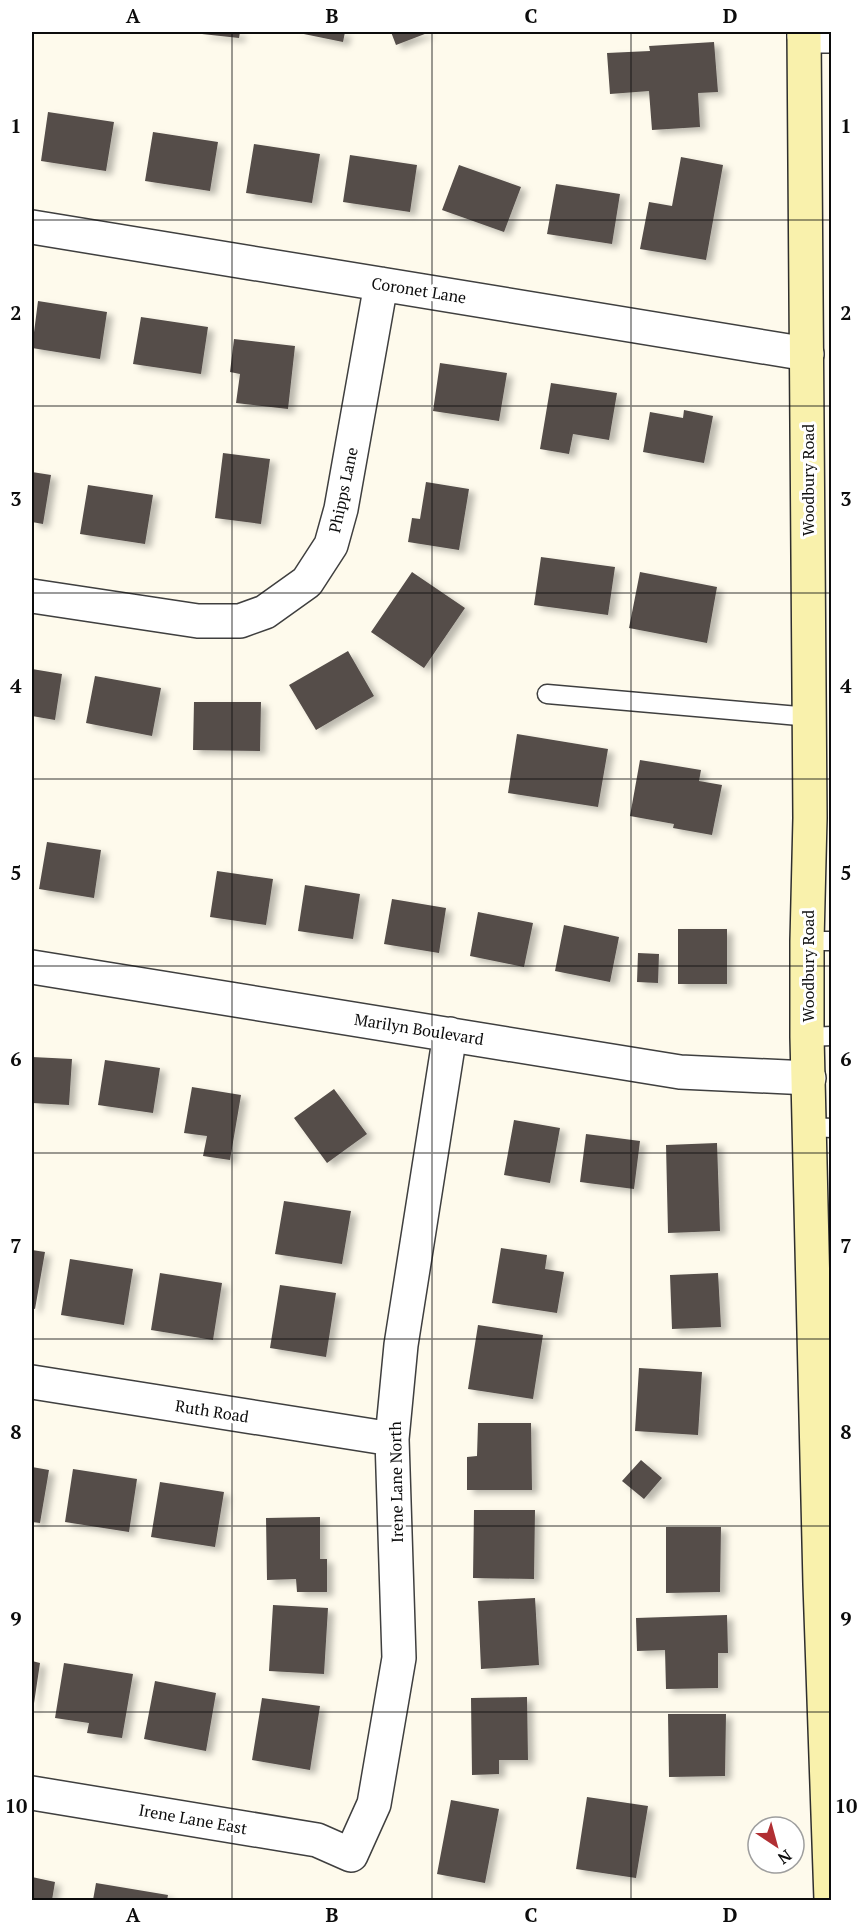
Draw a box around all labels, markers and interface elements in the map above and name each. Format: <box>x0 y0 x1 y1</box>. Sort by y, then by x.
text: A <box>126 2 141 29</box>
text: B <box>326 2 339 29</box>
text: C <box>524 2 538 29</box>
text: D <box>723 2 737 29</box>
text: 1 <box>10 112 22 139</box>
text: 1 <box>840 112 852 139</box>
street label: Coronet Lane <box>370 272 468 308</box>
text: 2 <box>10 299 22 326</box>
text: 2 <box>840 299 852 326</box>
street label: Woodbury Road <box>797 424 819 536</box>
street label: Phipps Lane <box>323 445 363 535</box>
text: 3 <box>10 485 22 512</box>
text: 3 <box>840 485 852 512</box>
text: 4 <box>10 672 22 699</box>
text: 4 <box>840 672 852 699</box>
text: 5 <box>10 859 22 886</box>
text: 5 <box>840 859 852 886</box>
street label: Woodbury Road <box>797 910 819 1022</box>
street label: Marilyn Boulevard <box>353 1008 485 1050</box>
text: 6 <box>10 1045 22 1072</box>
text: 6 <box>840 1045 852 1072</box>
text: 7 <box>10 1232 22 1259</box>
text: 7 <box>840 1232 852 1259</box>
street label: Ruth Road <box>174 1394 251 1428</box>
text: 8 <box>10 1418 22 1445</box>
text: 8 <box>840 1418 852 1445</box>
street label: Irene Lane North <box>384 1420 408 1543</box>
text: 9 <box>10 1605 22 1632</box>
text: 9 <box>840 1605 852 1632</box>
text: 10 <box>5 1792 27 1819</box>
text: 10 <box>835 1792 857 1819</box>
street label: Irene Lane East <box>137 1799 249 1839</box>
north arrow <box>746 1815 806 1875</box>
text: N <box>773 1845 796 1870</box>
text: A <box>126 1901 141 1928</box>
text: B <box>326 1901 339 1928</box>
text: C <box>524 1901 538 1928</box>
text: D <box>723 1901 737 1928</box>

